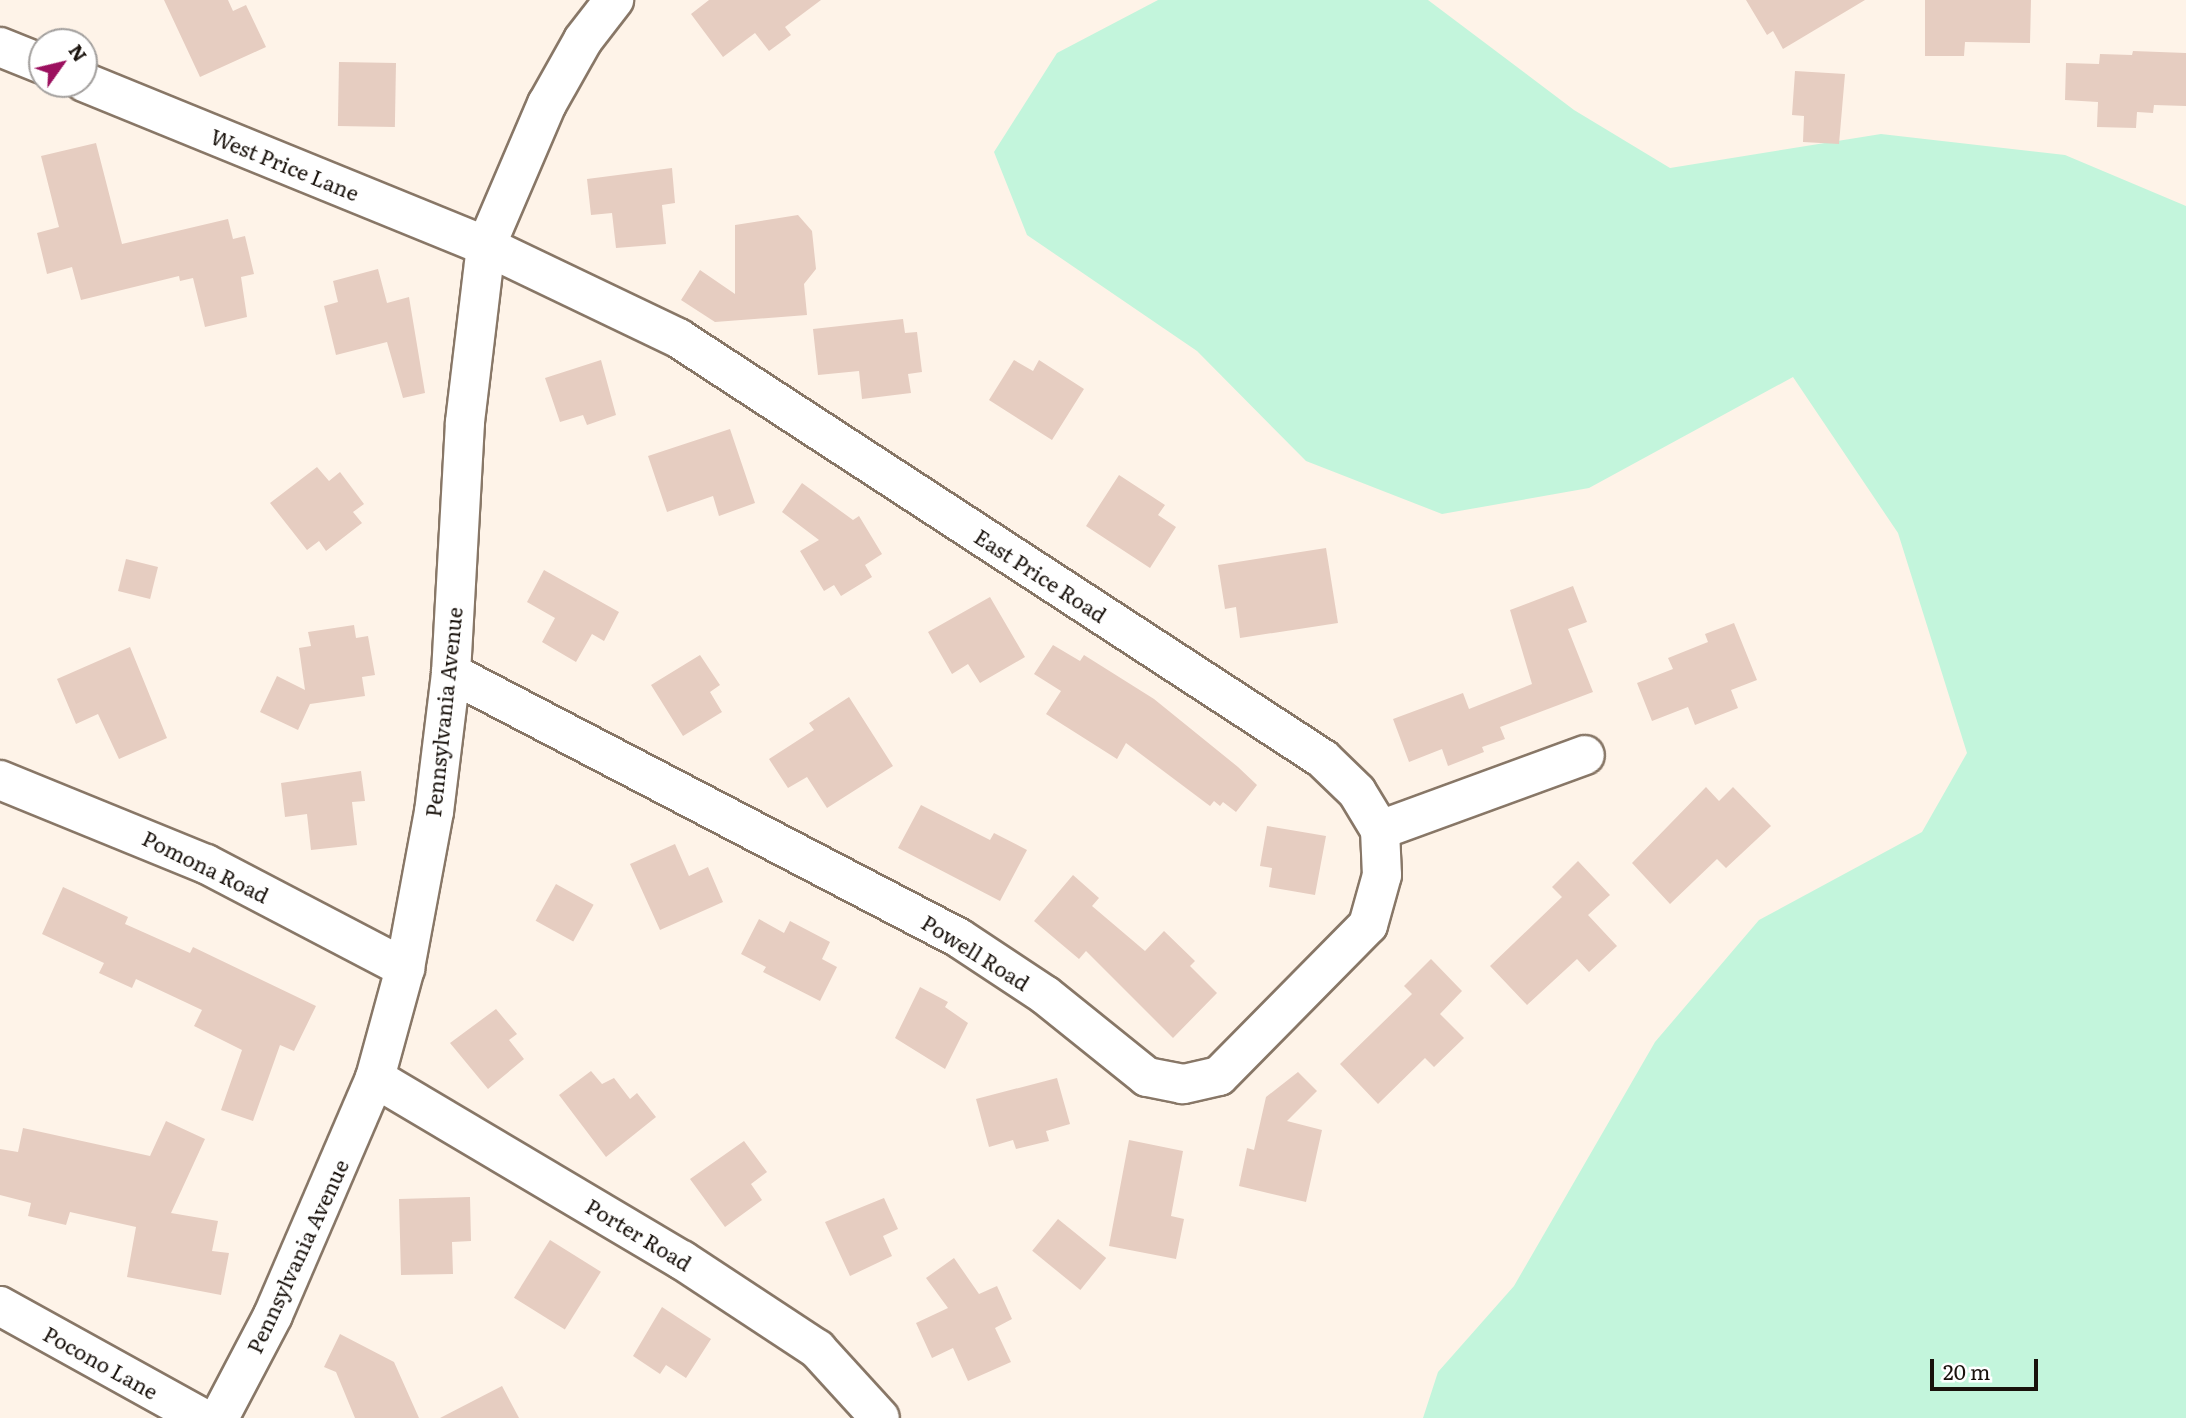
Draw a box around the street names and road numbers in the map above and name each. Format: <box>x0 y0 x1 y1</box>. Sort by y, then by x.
street label: West Price Lane <box>207 123 363 205</box>
street label: East Price Road <box>970 523 1112 627</box>
street label: Pennsylvania Avenue <box>419 606 467 818</box>
street label: Pomona Road <box>139 825 273 907</box>
street label: Powell Road <box>917 909 1035 995</box>
street label: Pennsylvania Avenue <box>241 1155 353 1357</box>
street label: Porter Road <box>582 1193 696 1275</box>
street label: Pocono Lane <box>39 1320 163 1404</box>

